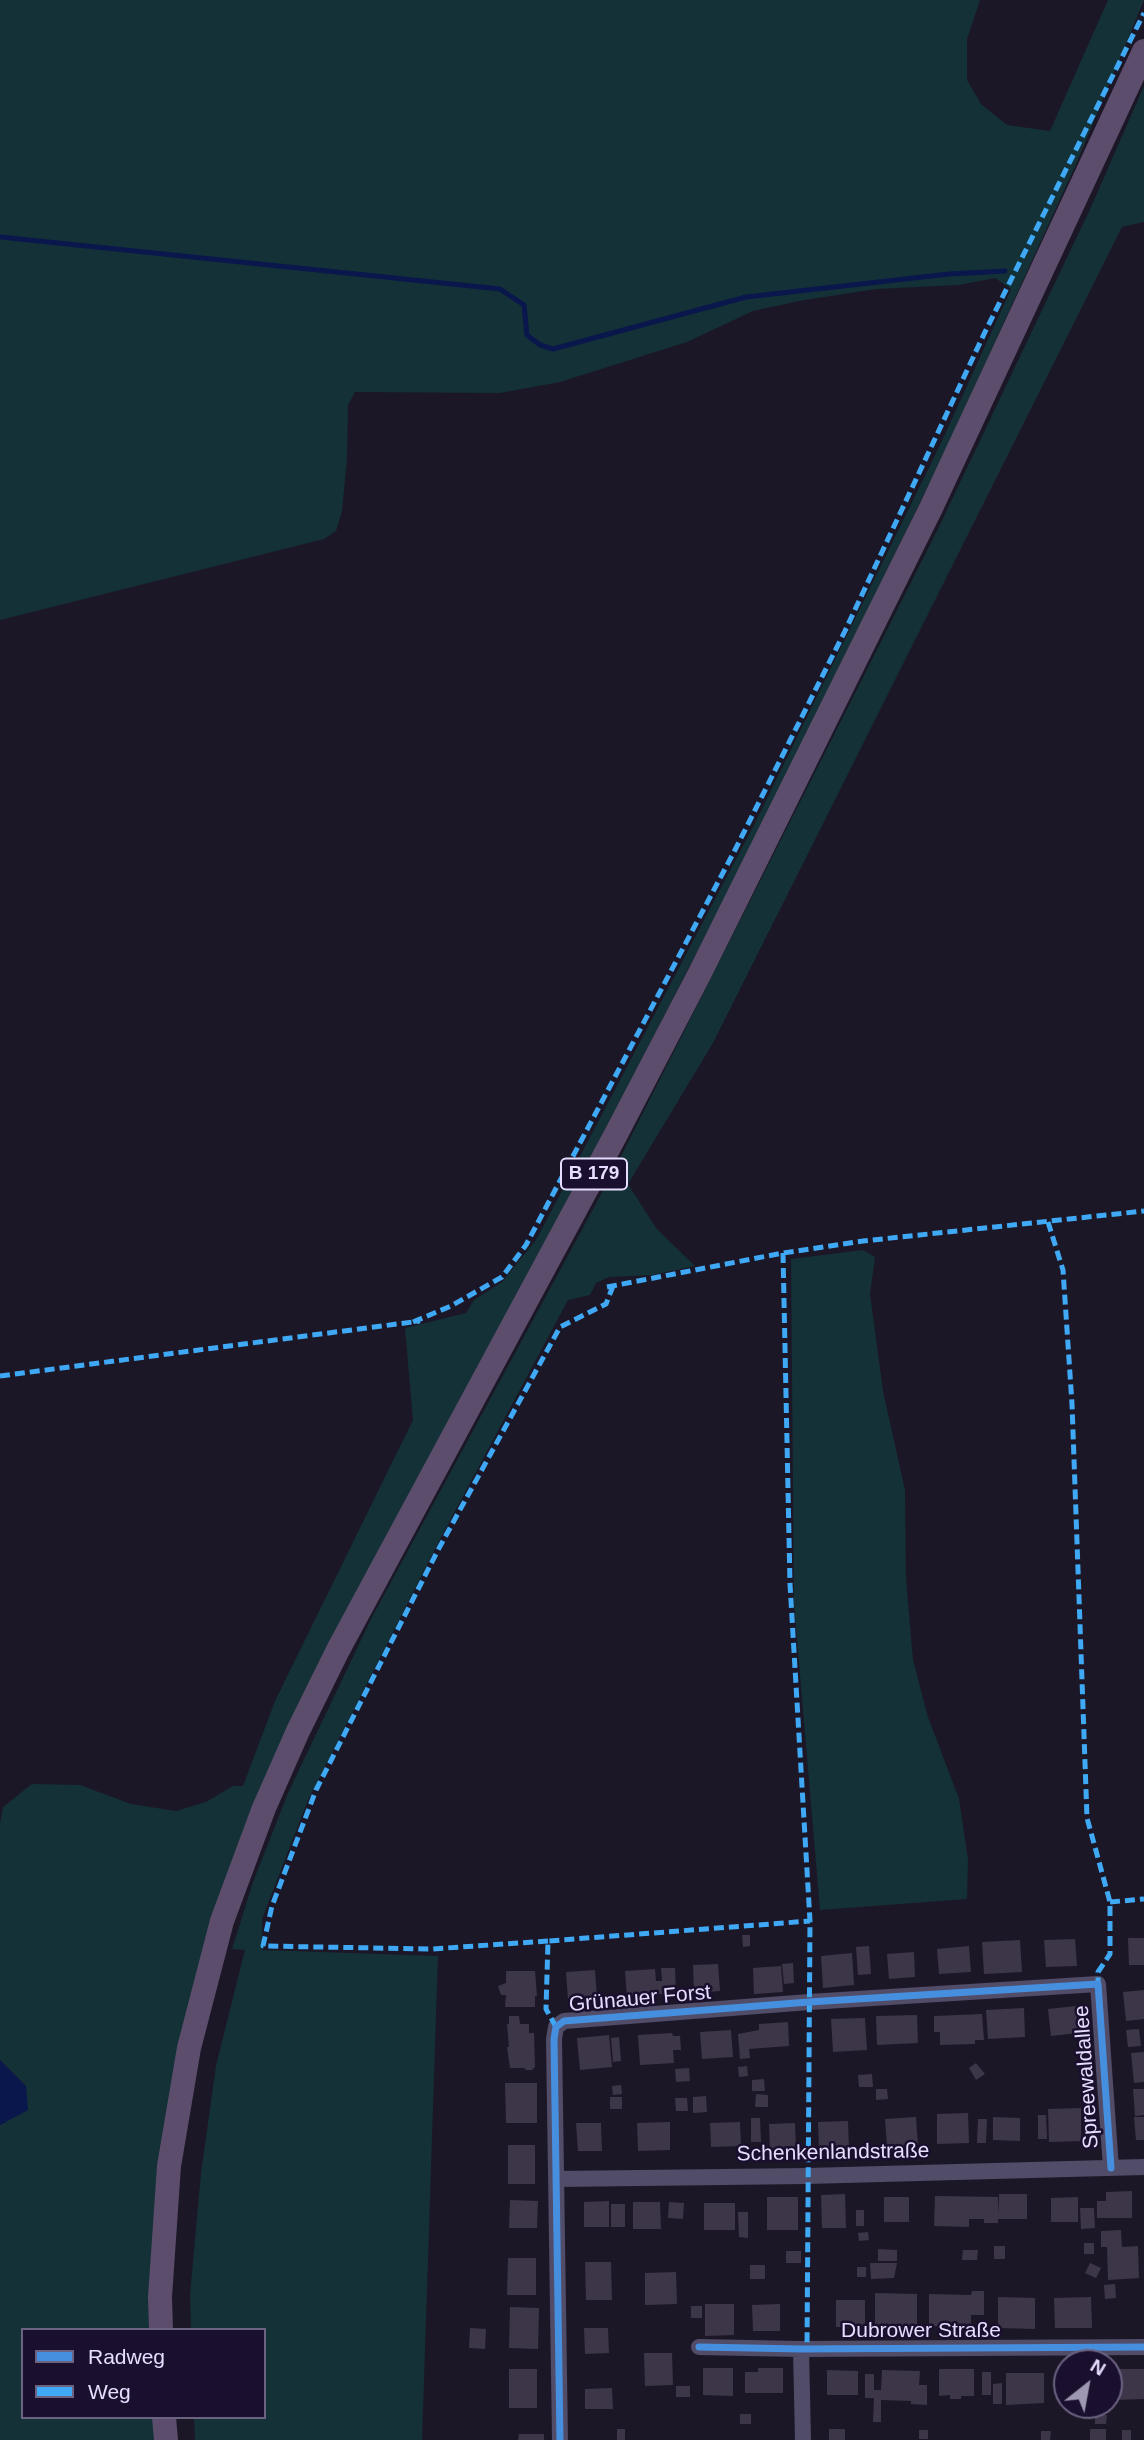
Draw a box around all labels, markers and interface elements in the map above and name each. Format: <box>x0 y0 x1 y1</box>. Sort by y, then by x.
road number: B 179 <box>561 1158 627 1190</box>
street label: Grünauer Forst <box>568 1980 712 2018</box>
street label: Spreewaldallee <box>1069 2004 1105 2150</box>
street label: Schenkenlandstraße <box>736 2139 930 2167</box>
street label: Dubrower Straße <box>841 2318 1001 2344</box>
legend <box>21 2328 266 2419</box>
text: Radweg <box>88 2345 165 2368</box>
north arrow <box>1053 2349 1123 2419</box>
text: N <box>1087 2355 1109 2380</box>
text: Weg <box>88 2380 131 2403</box>

